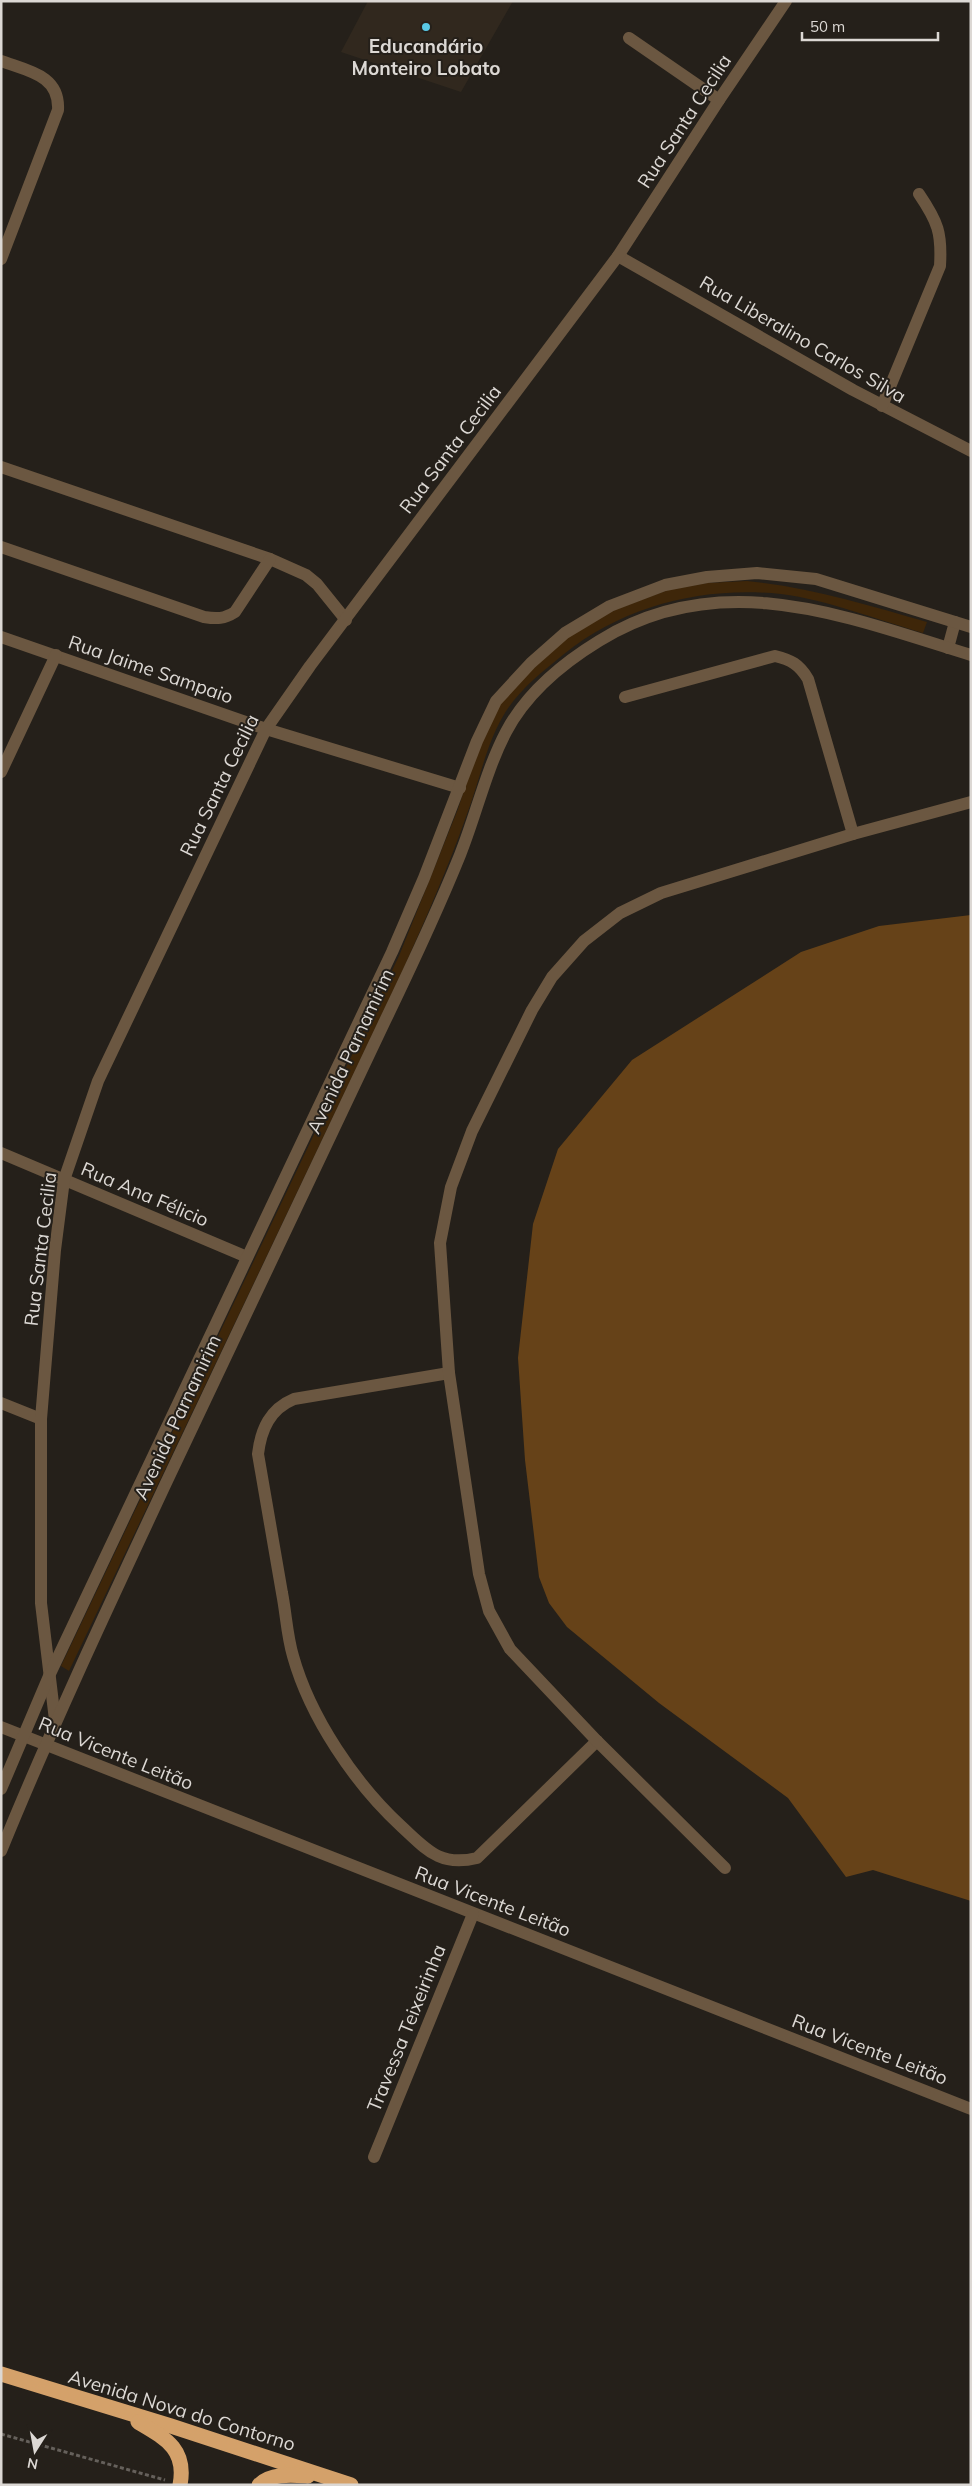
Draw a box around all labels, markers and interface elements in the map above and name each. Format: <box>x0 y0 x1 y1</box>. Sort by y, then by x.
scale bar <box>802 10 938 42</box>
text: 50 m <box>810 17 845 36</box>
marker: Educandário Monteiro Lobato <box>420 21 432 33</box>
place label: Educandário Monteiro Lobato <box>351 34 501 80</box>
street label: Rua Santa Cecilia <box>632 50 736 192</box>
street label: Rua Liberalino Carlos Silva <box>696 270 910 408</box>
street label: Rua Santa Cecilia <box>394 380 506 518</box>
street label: Rua Jaime Sampaio <box>65 630 237 708</box>
street label: Rua Santa Cecilia <box>174 710 264 860</box>
street label: Avenida Parnamirim <box>301 965 399 1137</box>
street label: Rua Ana Félicio <box>78 1156 212 1232</box>
street label: Rua Santa Cecilia <box>19 1171 61 1327</box>
street label: Avenida Parnamirim <box>128 1331 226 1503</box>
street label: Rua Vicente Leitão <box>35 1711 197 1795</box>
street label: Rua Vicente Leitão <box>412 1860 574 1942</box>
street label: Travessa Teixeirinha <box>361 1941 451 2115</box>
street label: Rua Vicente Leitão <box>789 2008 951 2090</box>
street label: Avenida Nova do Contorno <box>66 2364 298 2456</box>
north arrow <box>10 2426 60 2476</box>
text: N <box>26 2454 39 2474</box>

